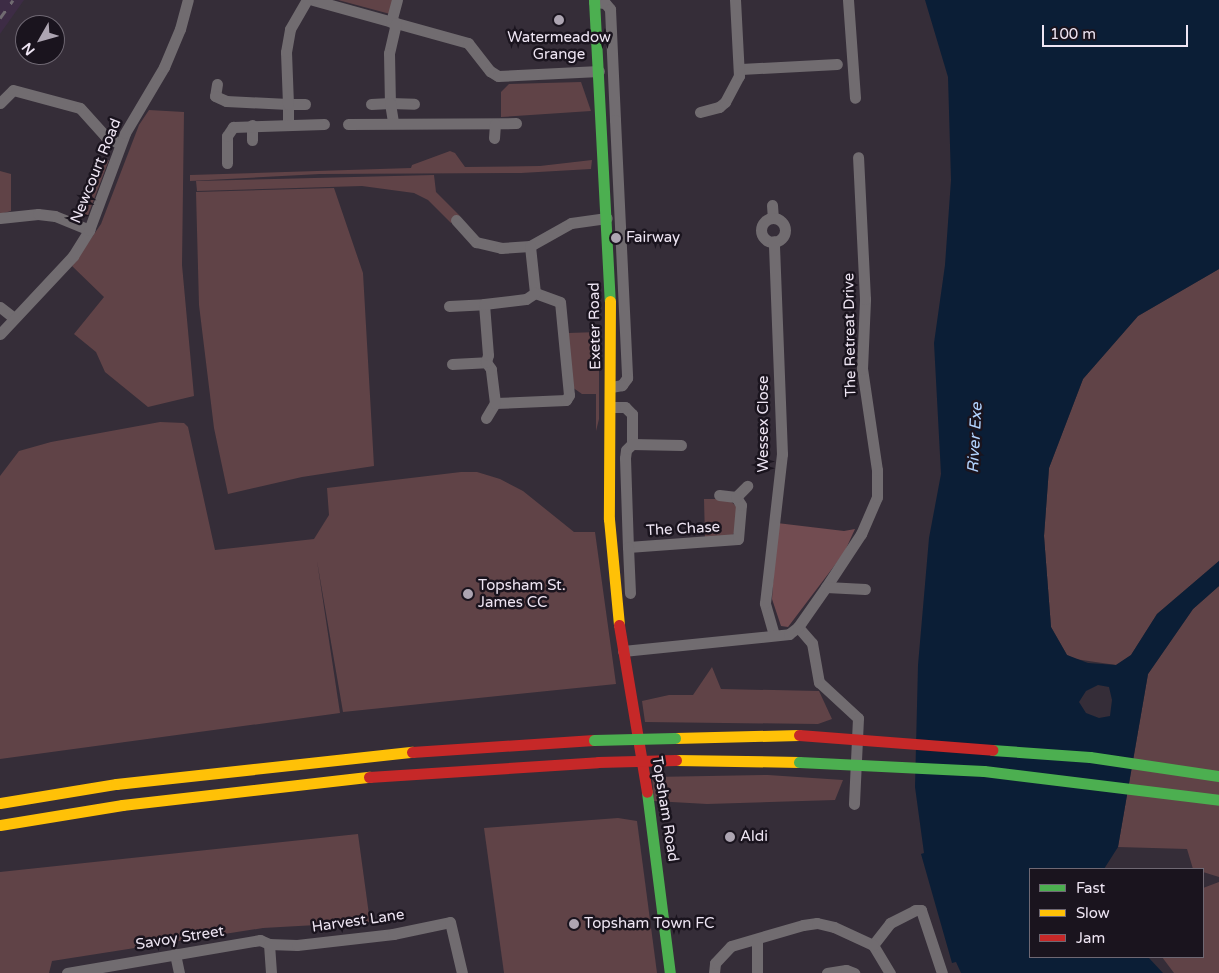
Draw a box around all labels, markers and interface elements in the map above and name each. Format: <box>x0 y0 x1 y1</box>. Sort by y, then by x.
marker: Watermeadow Grange <box>553 14 565 26</box>
north arrow <box>15 15 65 65</box>
scale bar <box>1044 15 1190 47</box>
text: 100 m <box>1050 25 1096 43</box>
place label: Watermeadow Grange <box>507 28 611 63</box>
text: N <box>18 39 39 59</box>
street label: Newcourt Road <box>67 116 125 226</box>
place label: Fairway <box>626 229 680 247</box>
marker: Fairway <box>610 232 622 244</box>
street label: The Retreat Drive <box>840 273 860 397</box>
street label: Exeter Road <box>585 282 605 370</box>
street label: Wessex Close <box>755 376 773 472</box>
water label: River Exe <box>964 402 986 474</box>
street label: The Chase <box>645 518 721 540</box>
place label: Topsham St. James CC <box>478 576 566 611</box>
marker: Topsham St. James CC <box>462 588 474 600</box>
street label: Topsham Road <box>648 755 682 863</box>
place label: Aldi <box>740 828 768 846</box>
marker: Aldi <box>724 831 736 843</box>
legend <box>1029 868 1204 958</box>
text: Fast <box>1076 879 1105 897</box>
text: Slow <box>1076 904 1110 922</box>
street label: Harvest Lane <box>311 906 405 936</box>
place label: Topsham Town FC <box>584 915 715 933</box>
marker: Topsham Town FC <box>568 918 580 930</box>
street label: Savoy Street <box>135 922 225 954</box>
text: Jam <box>1076 929 1105 947</box>

